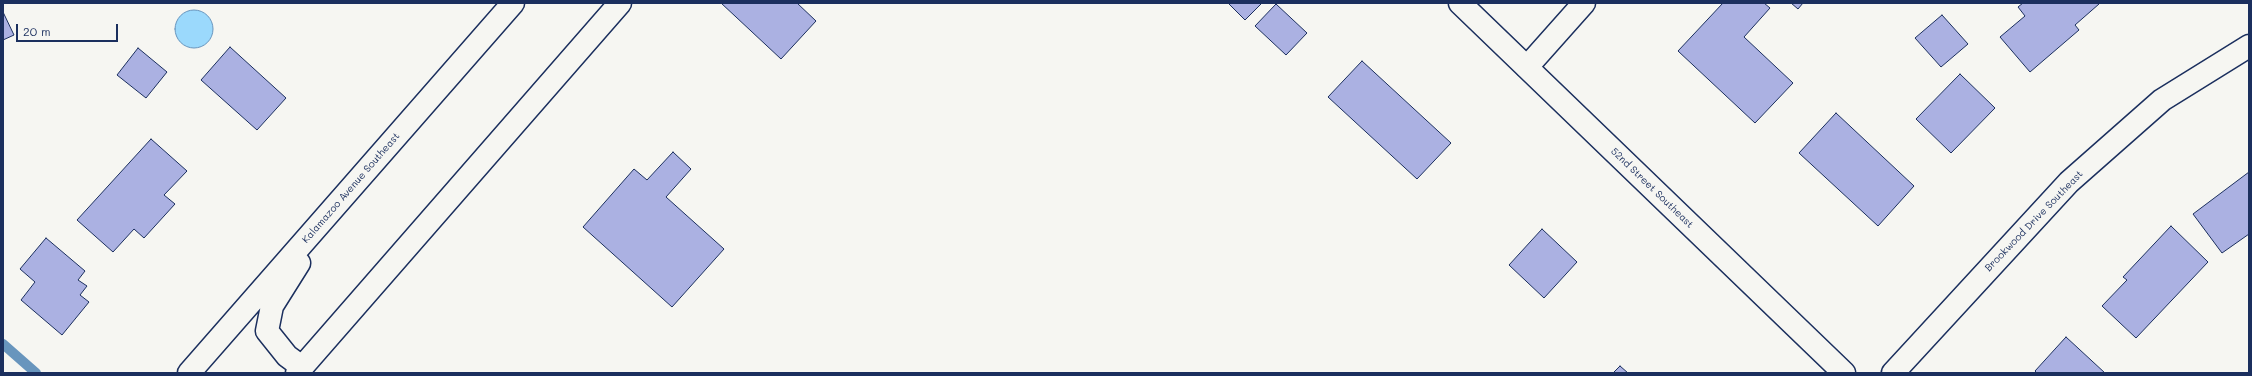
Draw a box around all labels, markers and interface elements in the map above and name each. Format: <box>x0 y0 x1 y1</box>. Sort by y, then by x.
scale bar <box>18 16 120 42</box>
text: 20 m <box>23 23 51 39</box>
street label: Kalamazoo Avenue Southeast <box>300 130 402 246</box>
street label: 52nd Street Southeast <box>1608 145 1696 231</box>
street label: Brookwood Drive Southeast <box>1982 168 2086 274</box>

